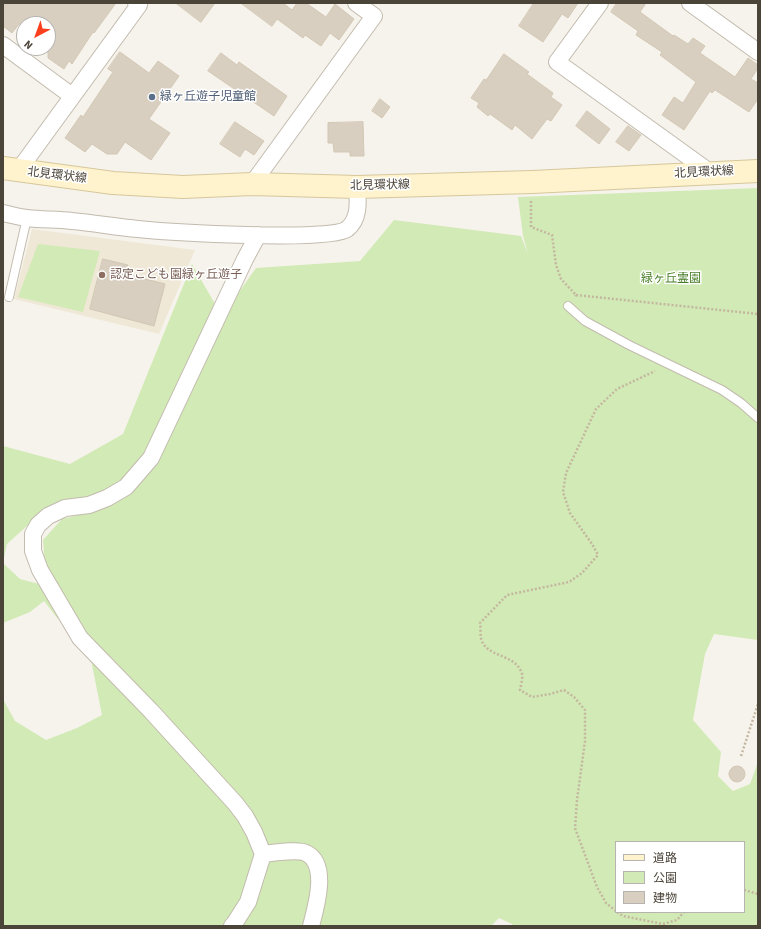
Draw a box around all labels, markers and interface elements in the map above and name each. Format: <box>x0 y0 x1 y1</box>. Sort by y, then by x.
north arrow <box>16 16 56 56</box>
text: N <box>21 37 36 53</box>
place label: 緑ヶ丘遊子児童館 <box>160 90 256 104</box>
marker: 緑ヶ丘遊子児童館 <box>147 92 157 102</box>
street label: 北見環状線 <box>674 164 734 182</box>
street label: 北見環状線 <box>26 165 88 187</box>
street label: 北見環状線 <box>350 178 410 194</box>
place label: 認定こども園緑ヶ丘遊子 <box>110 268 242 282</box>
marker: 認定こども園緑ヶ丘遊子 <box>97 270 107 280</box>
park label: 緑ヶ丘霊園 <box>641 272 701 286</box>
legend <box>615 841 745 913</box>
text: 道路 <box>653 850 677 867</box>
text: 公園 <box>653 870 677 887</box>
text: 建物 <box>653 890 677 907</box>

